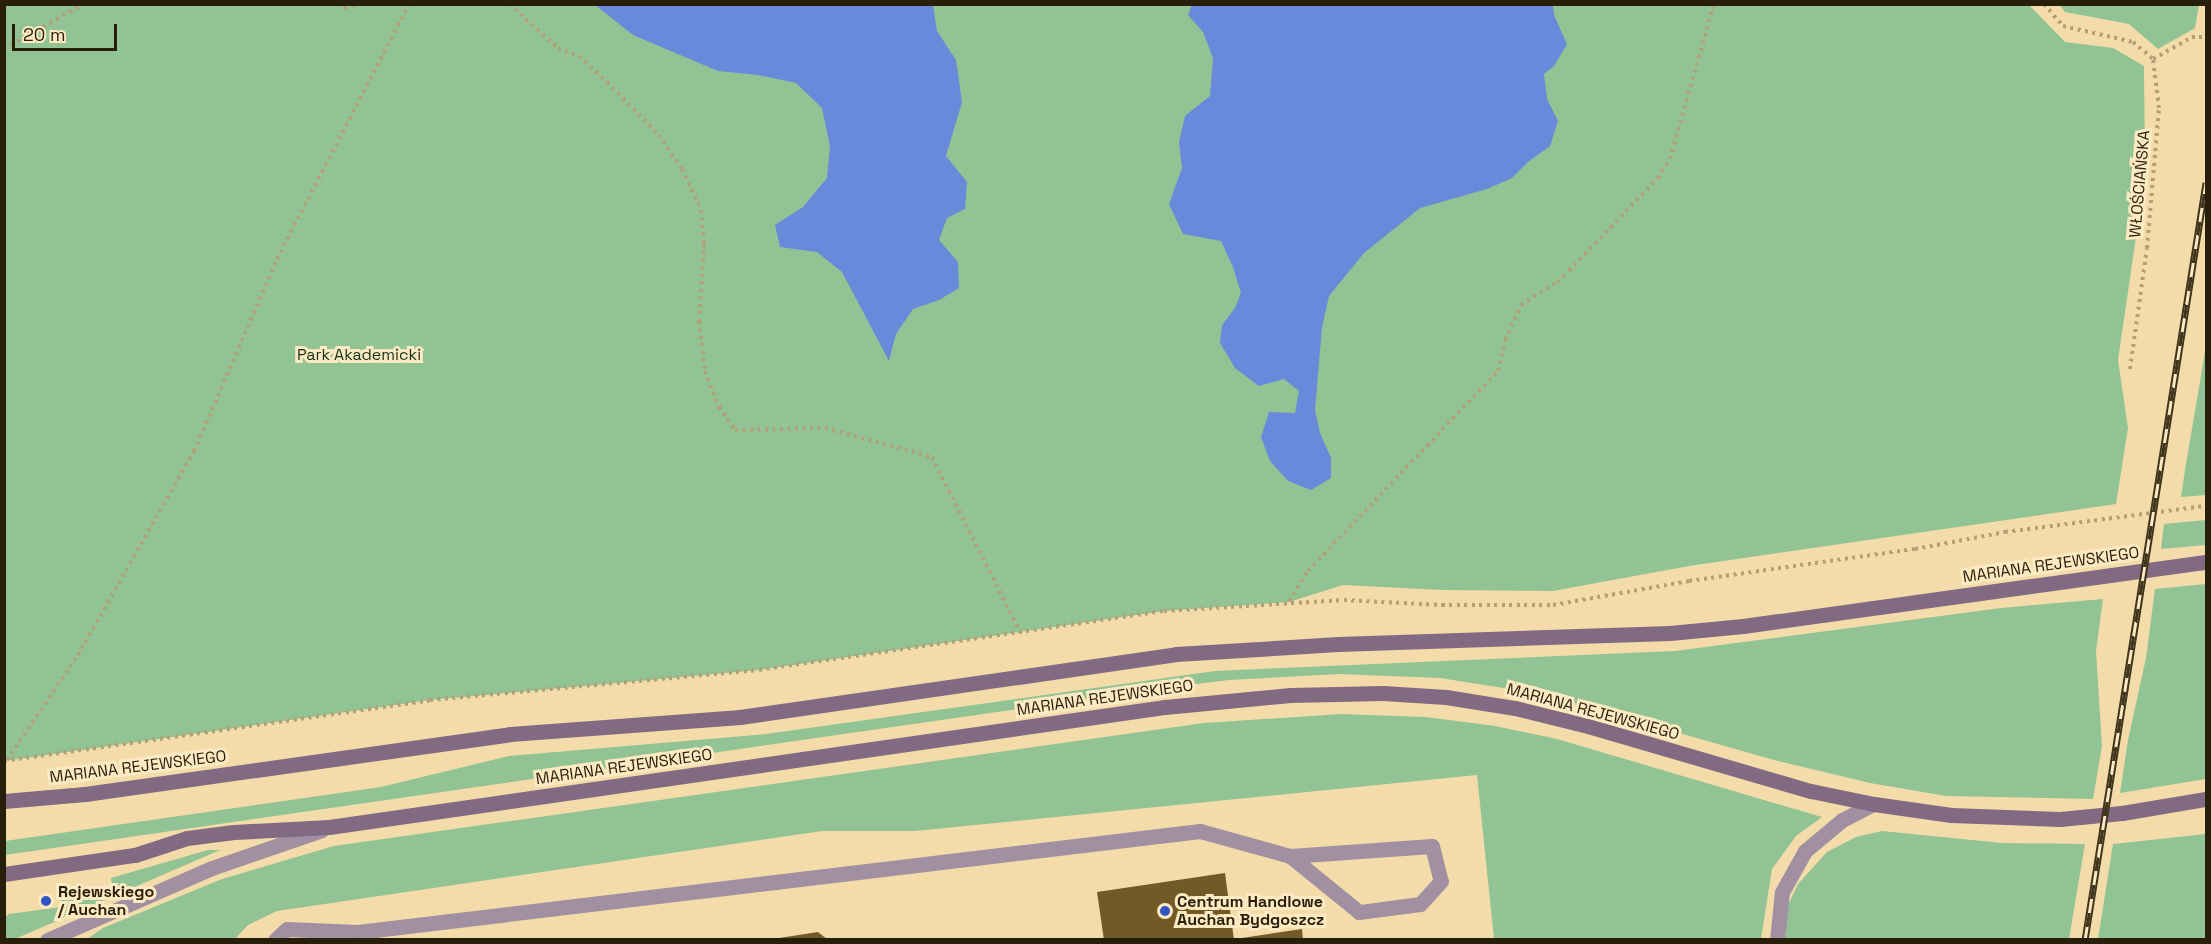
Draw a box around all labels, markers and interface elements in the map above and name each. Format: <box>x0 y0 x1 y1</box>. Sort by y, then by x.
scale bar <box>15 12 120 50</box>
text: 20 m <box>23 23 66 46</box>
street label: WŁOŚCIAŃSKA <box>2126 129 2154 239</box>
park label: Park Akademicki <box>297 345 421 365</box>
street label: MARIANA REJEWSKIEGO <box>1961 543 2141 587</box>
street label: MARIANA REJEWSKIEGO <box>1015 676 1195 720</box>
street label: MARIANA REJEWSKIEGO <box>1504 680 1682 744</box>
street label: MARIANA REJEWSKIEGO <box>534 745 714 789</box>
street label: MARIANA REJEWSKIEGO <box>48 747 228 787</box>
place label: Rejewskiego / Auchan <box>58 882 154 920</box>
place label: Centrum Handlowe Auchan Bydgoszcz <box>1177 892 1324 930</box>
marker: Rejewskiego / Auchan <box>39 894 53 908</box>
marker: Centrum Handlowe Auchan Bydgoszcz <box>1158 904 1172 918</box>

